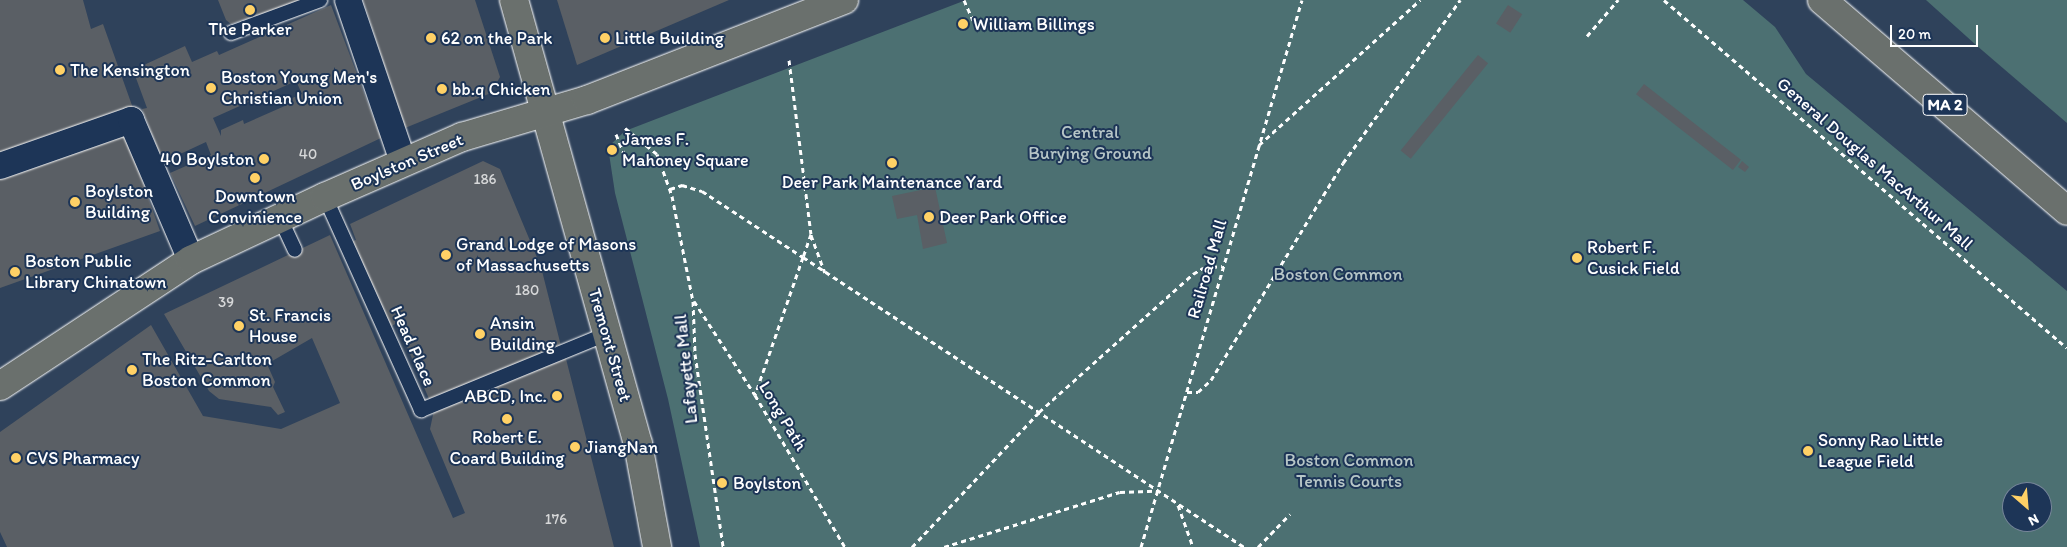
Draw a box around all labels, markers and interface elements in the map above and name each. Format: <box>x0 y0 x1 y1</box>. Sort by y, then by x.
marker: The Parker <box>244 4 256 16</box>
place label: William Billings <box>973 13 1095 35</box>
scale bar <box>1892 15 1980 47</box>
place label: The Parker <box>208 18 292 40</box>
marker: William Billings <box>957 18 969 30</box>
text: 20 m <box>1898 25 1931 43</box>
place label: 62 on the Park <box>441 27 551 49</box>
place label: Little Building <box>615 27 724 49</box>
marker: 62 on the Park <box>425 32 437 44</box>
marker: Little Building <box>599 32 611 44</box>
place label: The Kensington <box>70 59 191 81</box>
marker: The Kensington <box>54 64 66 76</box>
place label: Boston Young Men's Christian Union <box>221 67 376 110</box>
street label: General Douglas MacArthur Mall <box>1772 73 1978 255</box>
place label: bb.q Chicken <box>452 78 550 100</box>
marker: Boston Young Men's Christian Union <box>205 82 217 94</box>
marker: bb.q Chicken <box>436 83 448 95</box>
road number: MA 2 <box>1922 92 1968 118</box>
park label: Central Burying Ground <box>1028 122 1152 164</box>
street label: Boylston Street <box>348 129 466 195</box>
place label: James F. Mahoney Square <box>622 129 749 172</box>
marker: James F. Mahoney Square <box>606 144 618 156</box>
house number: 40 <box>299 146 317 164</box>
place label: 40 Boylston <box>160 148 254 170</box>
marker: 40 Boylston <box>258 153 270 165</box>
marker: Deer Park Maintenance Yard <box>886 157 898 169</box>
house number: 186 <box>473 171 497 189</box>
place label: Deer Park Maintenance Yard <box>782 171 1002 193</box>
marker: Downtown Convinience <box>249 172 261 184</box>
place label: Boylston Building <box>85 181 153 223</box>
place label: Downtown Convinience <box>208 186 302 228</box>
marker: Boylston Building <box>69 196 81 208</box>
place label: Deer Park Office <box>939 206 1066 228</box>
marker: Deer Park Office <box>923 211 935 223</box>
street label: Railroad Mall <box>1182 217 1232 321</box>
place label: Grand Lodge of Masons of Massachusetts <box>456 234 637 276</box>
place label: Robert F. Cusick Field <box>1587 237 1680 280</box>
marker: Grand Lodge of Masons of Massachusetts <box>440 249 452 261</box>
place label: Boston Public Library Chinatown <box>25 251 165 294</box>
marker: Robert F. Cusick Field <box>1571 252 1583 264</box>
park label: Boston Common <box>1274 263 1402 285</box>
marker: Boston Public Library Chinatown <box>9 266 21 278</box>
house number: 180 <box>515 282 539 300</box>
street label: Tremont Street <box>584 286 636 404</box>
house number: 39 <box>218 294 234 312</box>
street label: Head Place <box>386 303 440 389</box>
place label: St. Francis House <box>249 305 331 348</box>
place label: Ansin Building <box>490 313 555 356</box>
street label: Lafayette Mall <box>669 313 703 425</box>
marker: St. Francis House <box>233 320 245 332</box>
marker: Ansin Building <box>474 328 486 340</box>
place label: The Ritz-Carlton Boston Common <box>142 349 271 392</box>
marker: The Ritz-Carlton Boston Common <box>126 364 138 376</box>
street label: Long Path <box>754 378 812 454</box>
place label: ABCD, Inc. <box>463 385 547 407</box>
marker: ABCD, Inc. <box>551 390 563 402</box>
marker: Robert E. Coard Building <box>501 413 513 425</box>
place label: Robert E. Coard Building <box>449 427 565 469</box>
place label: Sonny Rao Little League Field <box>1818 430 1943 472</box>
place label: JiangNan <box>585 436 658 458</box>
marker: JiangNan <box>569 441 581 453</box>
marker: Sonny Rao Little League Field <box>1802 445 1814 457</box>
place label: CVS Pharmacy <box>26 447 139 469</box>
park label: Boston Common Tennis Courts <box>1285 450 1413 492</box>
marker: CVS Pharmacy <box>10 452 22 464</box>
place label: Boylston <box>733 472 801 494</box>
marker: Boylston <box>715 476 729 490</box>
north arrow <box>2002 482 2052 532</box>
text: N <box>2026 510 2042 530</box>
house number: 176 <box>545 511 567 529</box>

